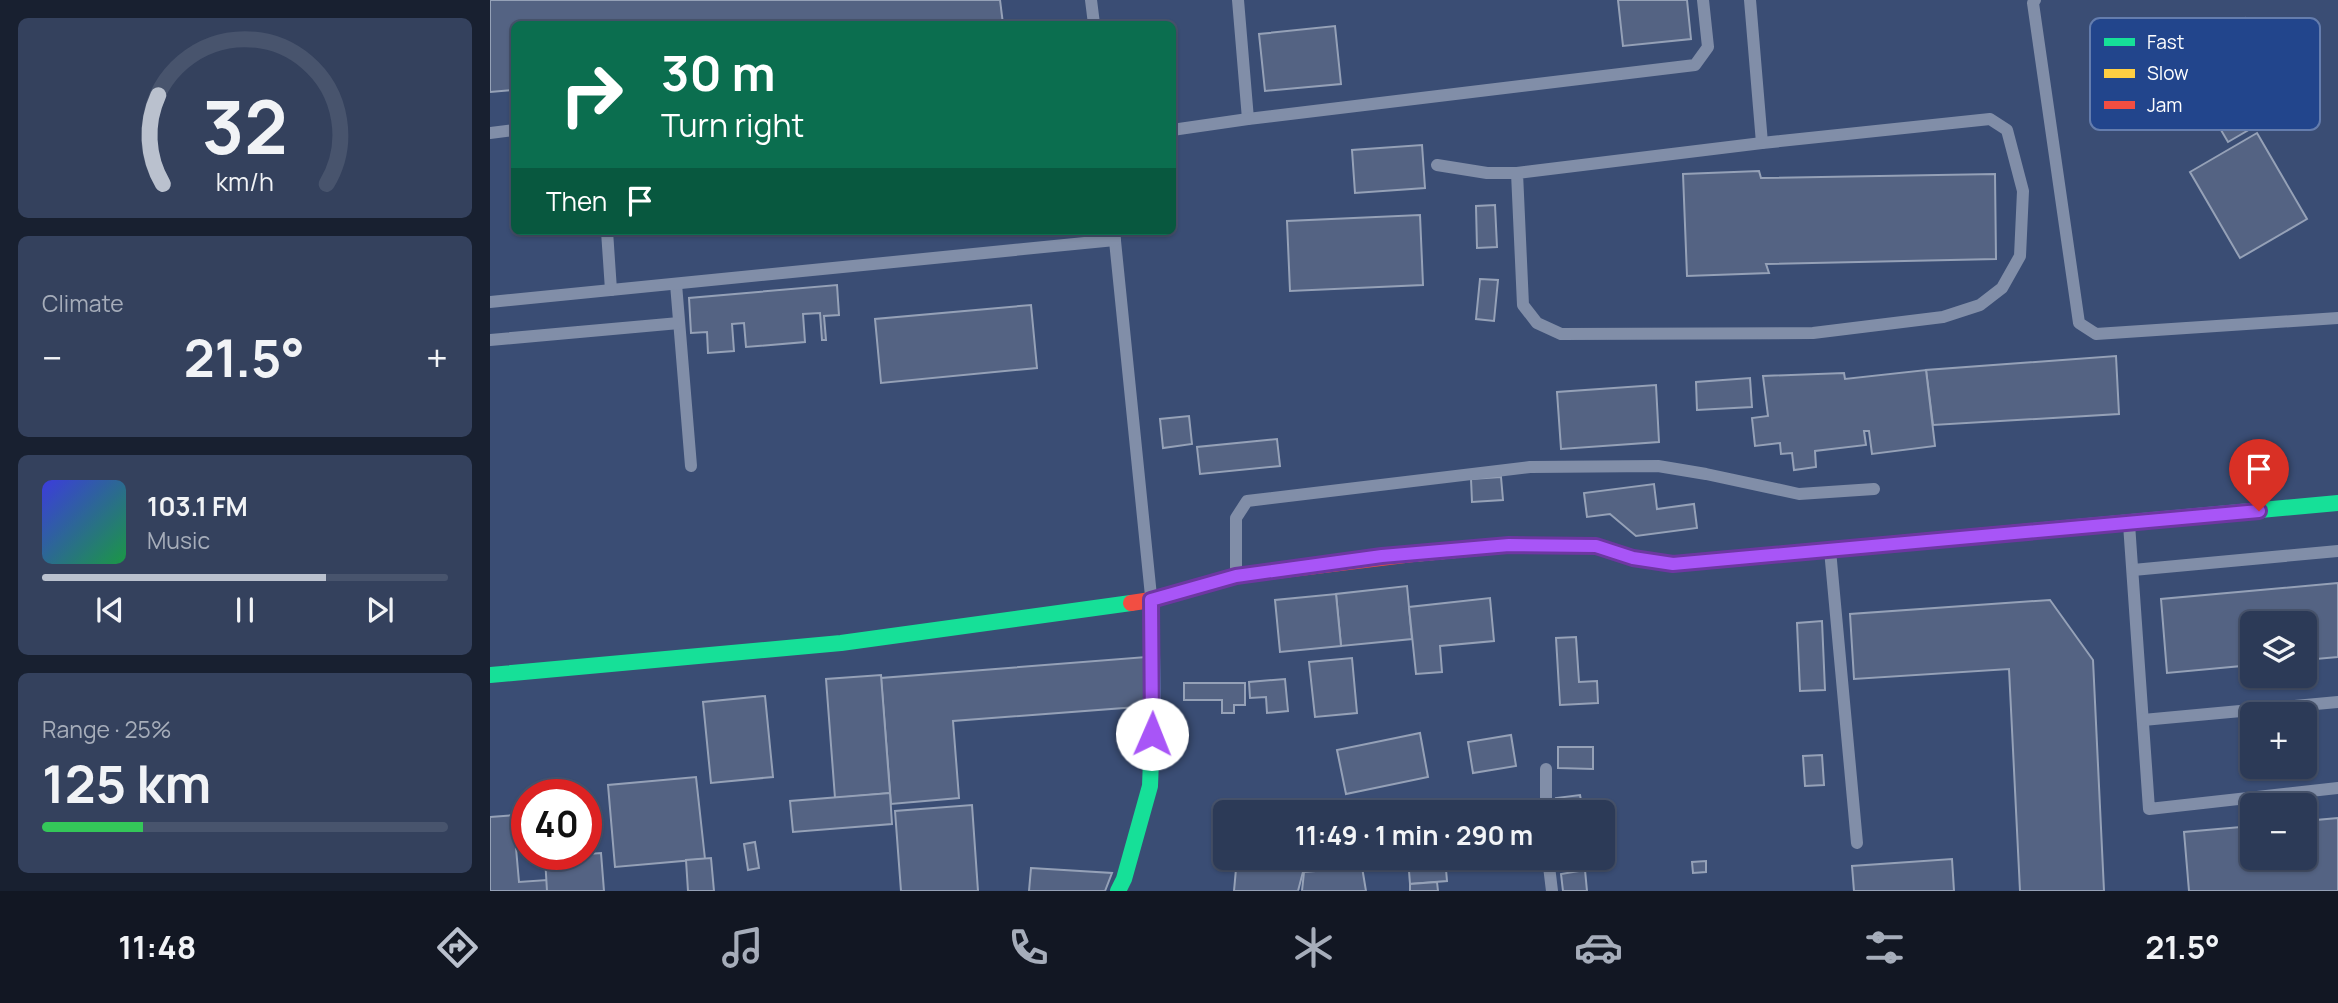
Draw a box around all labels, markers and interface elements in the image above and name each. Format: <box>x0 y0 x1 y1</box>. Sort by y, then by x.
legend <box>2090 18 2320 130</box>
text: Fast <box>2147 29 2184 55</box>
text: 30 m <box>661 39 776 106</box>
icon: right <box>546 49 637 140</box>
text: Slow <box>2147 60 2189 86</box>
text: 32 <box>202 77 288 177</box>
text: Jam <box>2147 92 2182 118</box>
text: Turn right <box>661 103 804 147</box>
text: km/h <box>216 164 274 199</box>
icon: arrive <box>621 182 659 220</box>
text: Then <box>546 183 607 219</box>
text: Climate <box>42 287 124 319</box>
text: 21.5° <box>184 322 305 393</box>
text: − <box>42 331 63 383</box>
text: + <box>426 331 448 383</box>
pin <box>2229 439 2289 511</box>
icon: arrive <box>2240 450 2278 488</box>
text: 103.1 FM <box>147 488 248 524</box>
text: Music <box>147 524 210 556</box>
icon: previous <box>91 591 129 629</box>
icon: pause <box>226 591 264 629</box>
icon: next <box>361 591 399 629</box>
map controls <box>2240 611 2317 870</box>
button: layers <box>2240 611 2317 688</box>
position arrow <box>1115 697 1189 771</box>
button: + <box>2240 702 2317 779</box>
text: Range · 25% <box>42 713 172 745</box>
text: 125 km <box>42 748 211 819</box>
speed limit sign: 40 <box>511 779 602 870</box>
button: − <box>2240 793 2317 870</box>
text: 11:49 · 1 min · 290 m <box>1295 817 1533 853</box>
icon: directions <box>433 923 482 972</box>
icon: music <box>718 923 767 972</box>
icon: phone <box>1004 923 1053 972</box>
icon: climate <box>1289 923 1338 972</box>
icon: car <box>1574 923 1623 972</box>
icon: filters <box>1860 923 1909 972</box>
text: 11:48 <box>118 925 196 969</box>
text: 21.5° <box>2145 925 2220 969</box>

